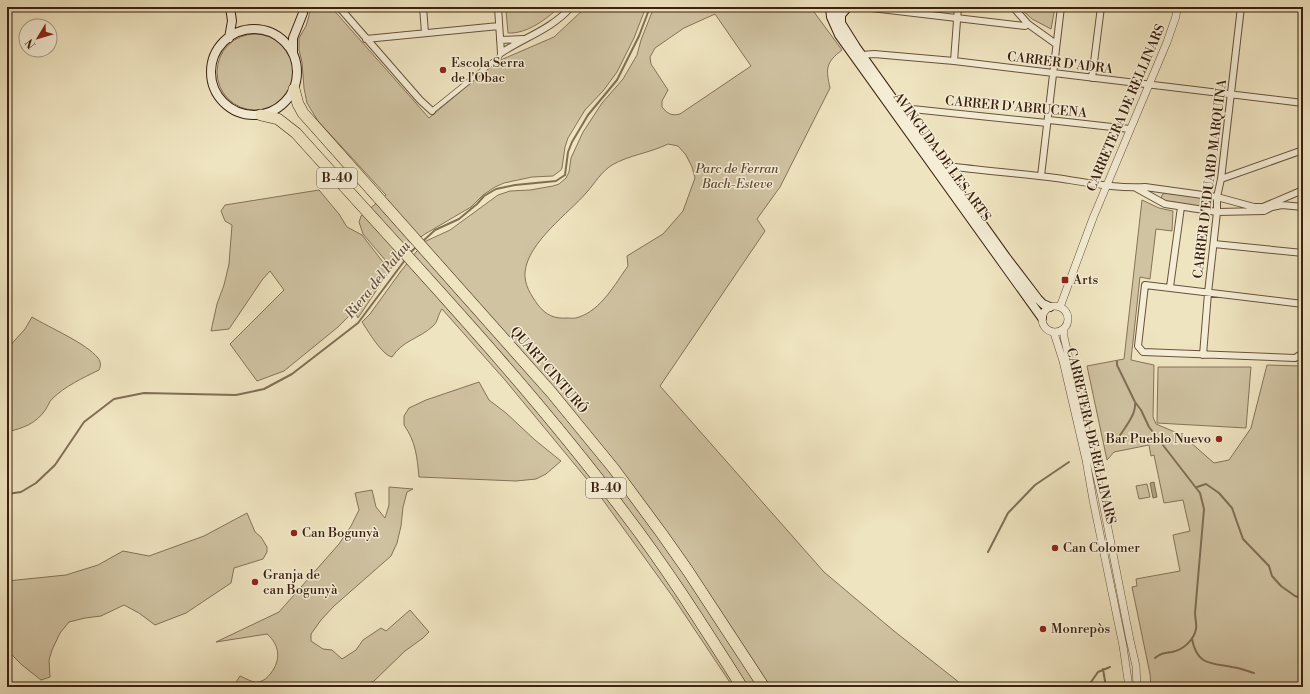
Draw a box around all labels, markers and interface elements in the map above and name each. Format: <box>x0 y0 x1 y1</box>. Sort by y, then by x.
north arrow <box>18 18 58 58</box>
street label: CARRETERA DE RELLINARS <box>1083 22 1169 194</box>
text: N <box>23 36 39 51</box>
street label: CARRER D'ADRA <box>1006 49 1115 78</box>
place label: Escola Serra de l'Obac <box>451 55 525 86</box>
marker: Escola Serra de l'Obac <box>438 65 448 75</box>
street label: CARRER D'EDUARD MARQUINA <box>1190 77 1230 279</box>
street label: AVINGUDA DE LES ARTS <box>889 89 994 225</box>
street label: CARRER D'ABRUCENA <box>944 93 1089 121</box>
park label: Parc de Ferran Bach-Esteve <box>694 161 779 192</box>
road number: B-40 <box>317 168 357 188</box>
water label: Riera del Palau <box>341 238 415 323</box>
place label: Arts <box>1072 272 1099 288</box>
marker: Arts <box>1060 275 1070 285</box>
street label: QUART CINTURÓ <box>507 323 592 417</box>
street label: CARRETERA DE RELLINARS <box>1063 346 1119 526</box>
place label: Bar Pueblo Nuevo <box>1105 431 1211 447</box>
marker: Bar Pueblo Nuevo <box>1214 434 1224 444</box>
road number: B-40 <box>586 478 626 498</box>
place label: Can Bogunyà <box>302 525 379 541</box>
marker: Can Bogunyà <box>289 528 299 538</box>
place label: Can Colomer <box>1063 540 1140 556</box>
marker: Can Colomer <box>1050 543 1060 553</box>
place label: Granja de can Bogunyà <box>263 567 338 598</box>
marker: Granja de can Bogunyà <box>250 577 260 587</box>
place label: Monrepòs <box>1051 621 1110 637</box>
marker: Monrepòs <box>1038 624 1048 634</box>

